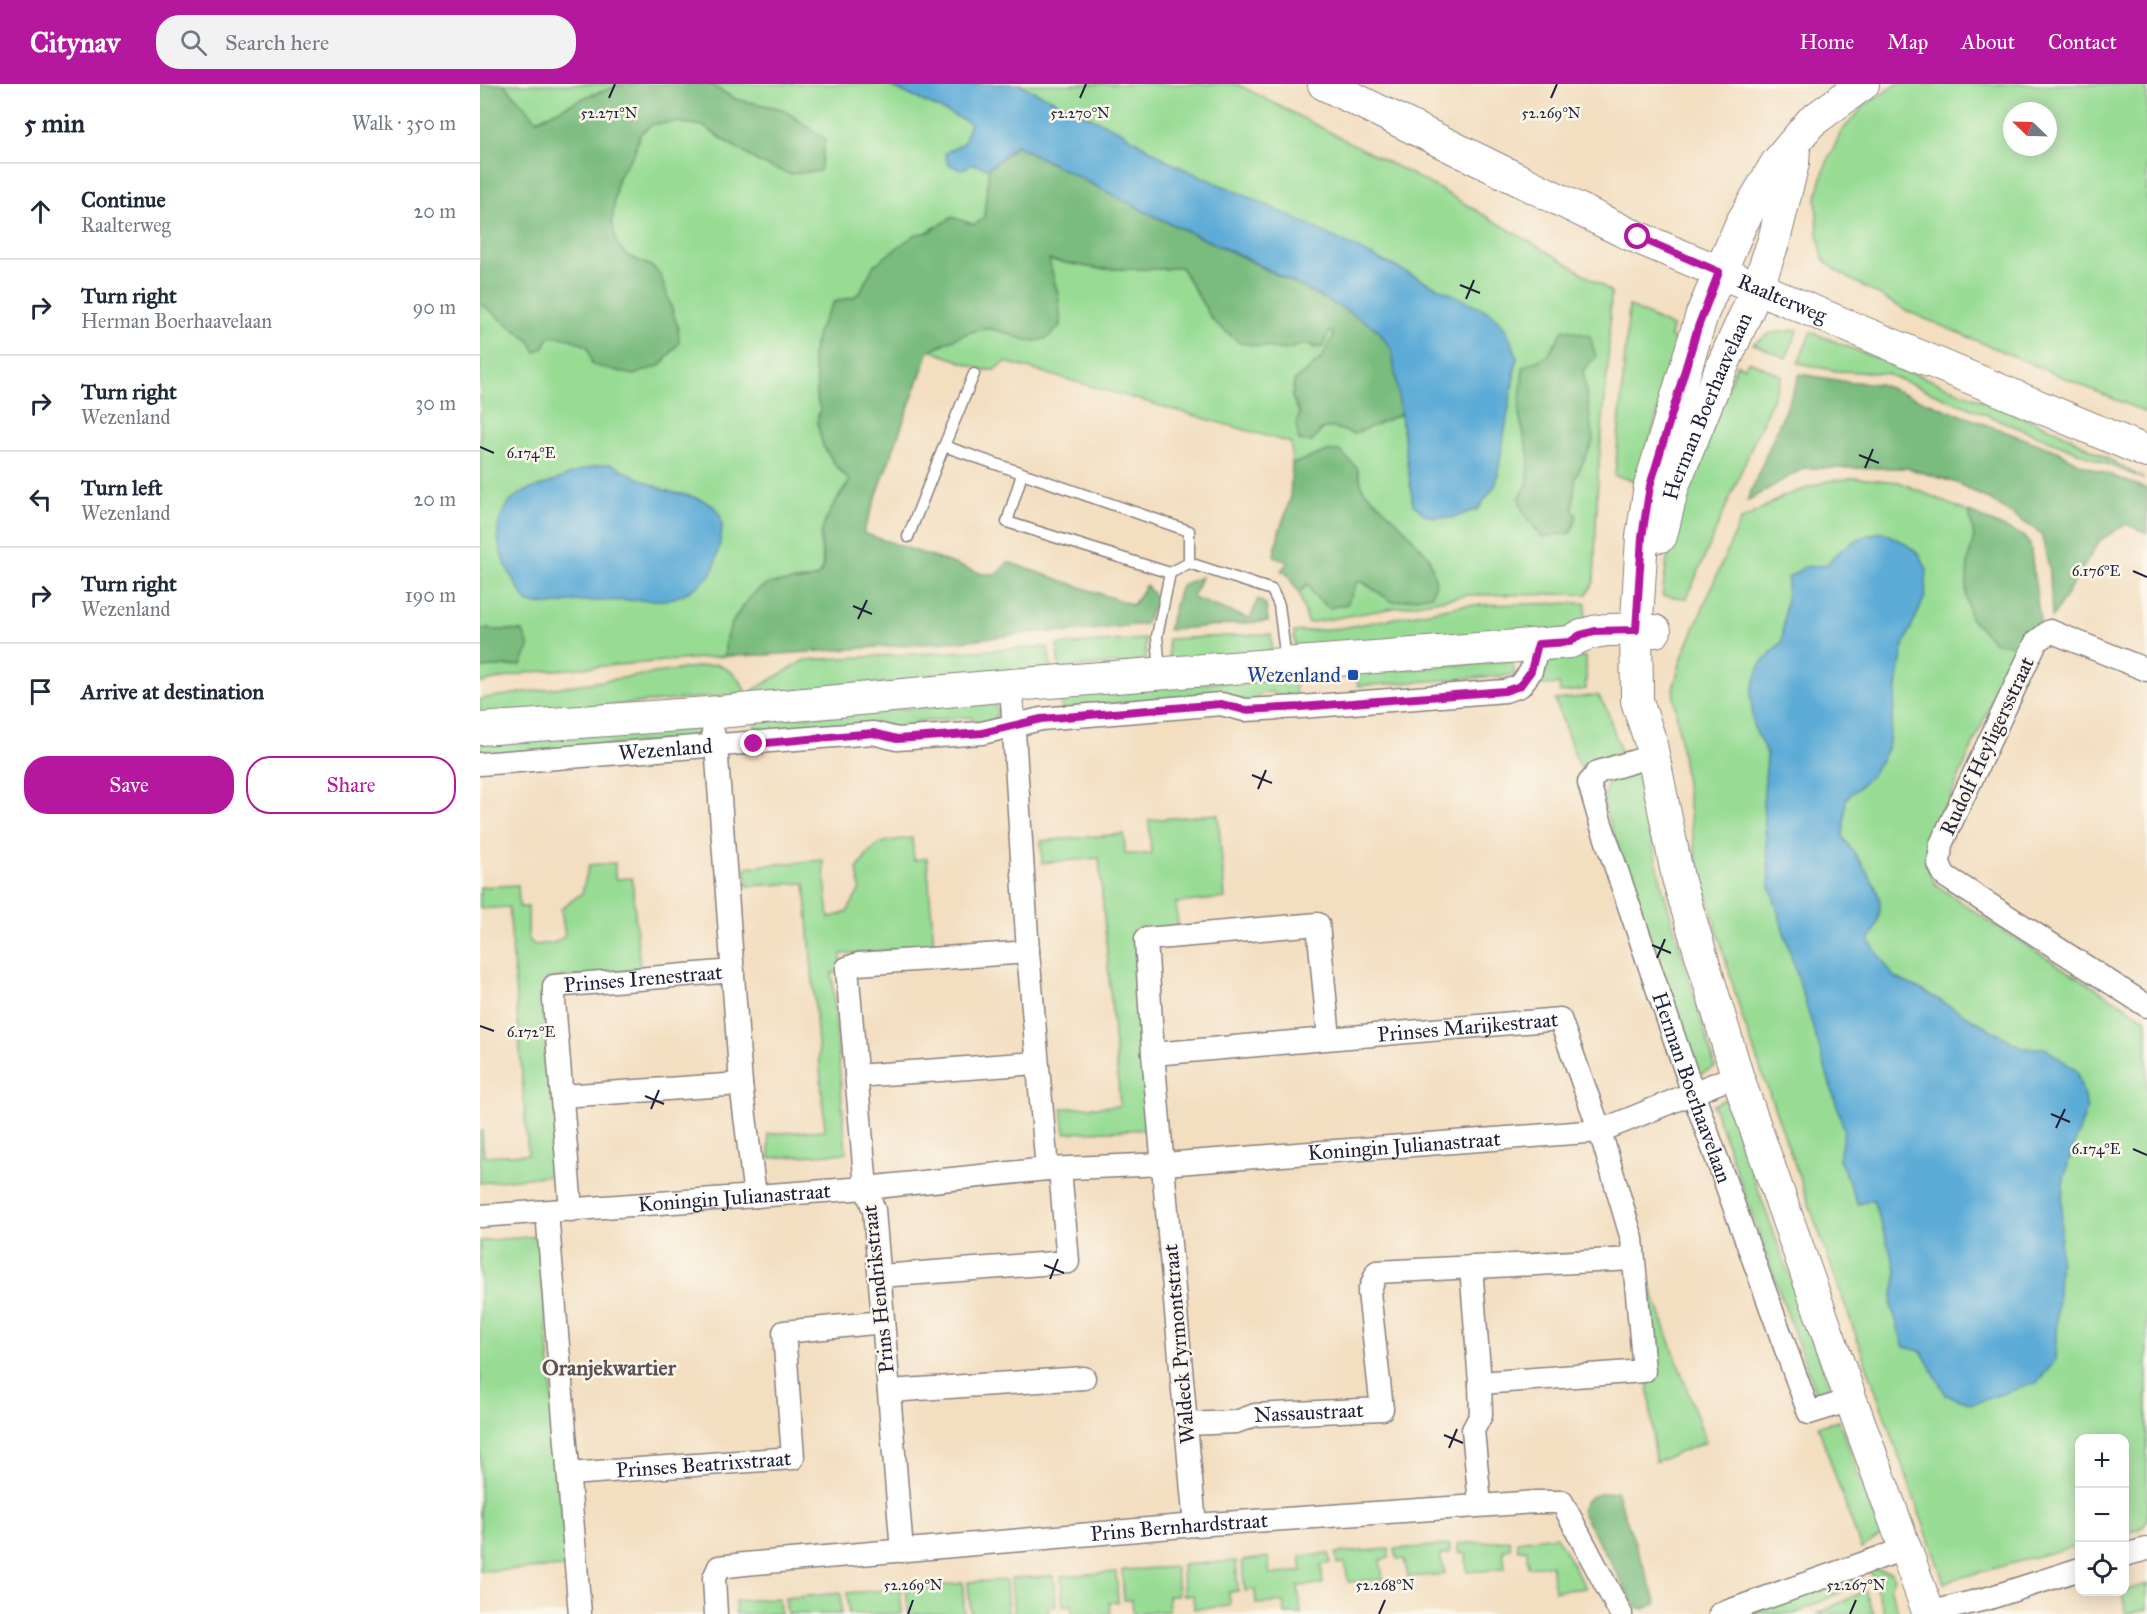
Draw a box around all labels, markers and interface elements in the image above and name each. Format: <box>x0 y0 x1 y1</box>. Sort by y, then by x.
search box <box>156 15 576 69</box>
text: Citynav <box>30 25 120 60</box>
icon: search <box>177 26 210 59</box>
text: Search here <box>225 29 329 56</box>
text: Home <box>1799 29 1854 55</box>
text: Map <box>1887 29 1928 55</box>
text: About <box>1961 29 2015 55</box>
text: Contact <box>2048 29 2117 55</box>
north arrow <box>2003 102 2057 156</box>
text: 52.271°N <box>581 104 638 122</box>
text: 52.270°N <box>1050 104 1110 122</box>
text: 52.269°N <box>1521 104 1581 122</box>
text: 5 min <box>24 107 85 139</box>
text: Walk · 350 m <box>352 111 456 135</box>
text: Continue <box>81 186 166 213</box>
icon: ahead <box>24 195 57 228</box>
text: 20 m <box>413 199 456 223</box>
text: Raalterweg <box>81 213 171 237</box>
route start <box>1624 223 1650 249</box>
street label: Raalterweg <box>1734 268 1831 329</box>
text: Turn right <box>81 282 177 309</box>
icon: right <box>24 291 57 324</box>
text: 90 m <box>413 295 456 319</box>
street label: Herman Boerhaavelaan <box>1657 308 1758 502</box>
text: Herman Boerhaavelaan <box>81 309 272 333</box>
text: Turn right <box>81 378 177 405</box>
icon: right <box>24 387 57 420</box>
text: 30 m <box>415 391 456 415</box>
text: Wezenland <box>81 405 171 429</box>
text: 6.174°E <box>507 444 556 462</box>
text: Turn left <box>81 474 163 501</box>
icon: left <box>24 483 57 516</box>
text: 20 m <box>413 487 456 511</box>
text: Wezenland <box>81 501 171 525</box>
text: 6.176°E <box>2072 562 2121 580</box>
text: Turn right <box>81 570 177 597</box>
icon: right <box>24 579 57 612</box>
text: 190 m <box>405 583 456 607</box>
text: Wezenland <box>81 597 171 621</box>
street label: Rudolf Heyligersstraat <box>1934 652 2040 840</box>
place label: Wezenland <box>1247 662 1341 688</box>
marker: Wezenland <box>1346 668 1360 682</box>
icon: arrive <box>24 675 57 708</box>
text: Arrive at destination <box>81 678 264 705</box>
route end <box>740 730 766 756</box>
street label: Wezenland <box>617 733 714 766</box>
button: Save <box>24 756 234 814</box>
button: Share <box>246 756 456 814</box>
street label: Prinses Irenestraat <box>562 959 724 998</box>
street label: Herman Boerhaavelaan <box>1646 989 1738 1187</box>
street label: Prinses Marijkestraat <box>1376 1006 1560 1048</box>
text: 6.172°E <box>507 1023 555 1041</box>
street label: Koningin Julianastraat <box>1307 1126 1502 1166</box>
text: 6.174°E <box>2072 1140 2121 1158</box>
street label: Koningin Julianastraat <box>637 1178 832 1218</box>
street label: Prins Hendrikstraat <box>856 1203 900 1375</box>
street label: Waldeck Pyrmontstraat <box>1157 1242 1201 1445</box>
district label: Oranjekwartier <box>542 1354 677 1381</box>
street label: Nassaustraat <box>1253 1397 1365 1428</box>
map controls <box>2075 1434 2129 1596</box>
button: + <box>2075 1434 2129 1488</box>
street label: Prinses Beatrixstraat <box>615 1445 793 1484</box>
button: − <box>2075 1488 2129 1542</box>
street label: Prins Bernhardstraat <box>1089 1507 1269 1547</box>
button: locate <box>2075 1542 2129 1596</box>
text: 52.269°N <box>883 1576 943 1594</box>
text: 52.268°N <box>1355 1576 1415 1594</box>
text: 52.267°N <box>1826 1576 1886 1594</box>

